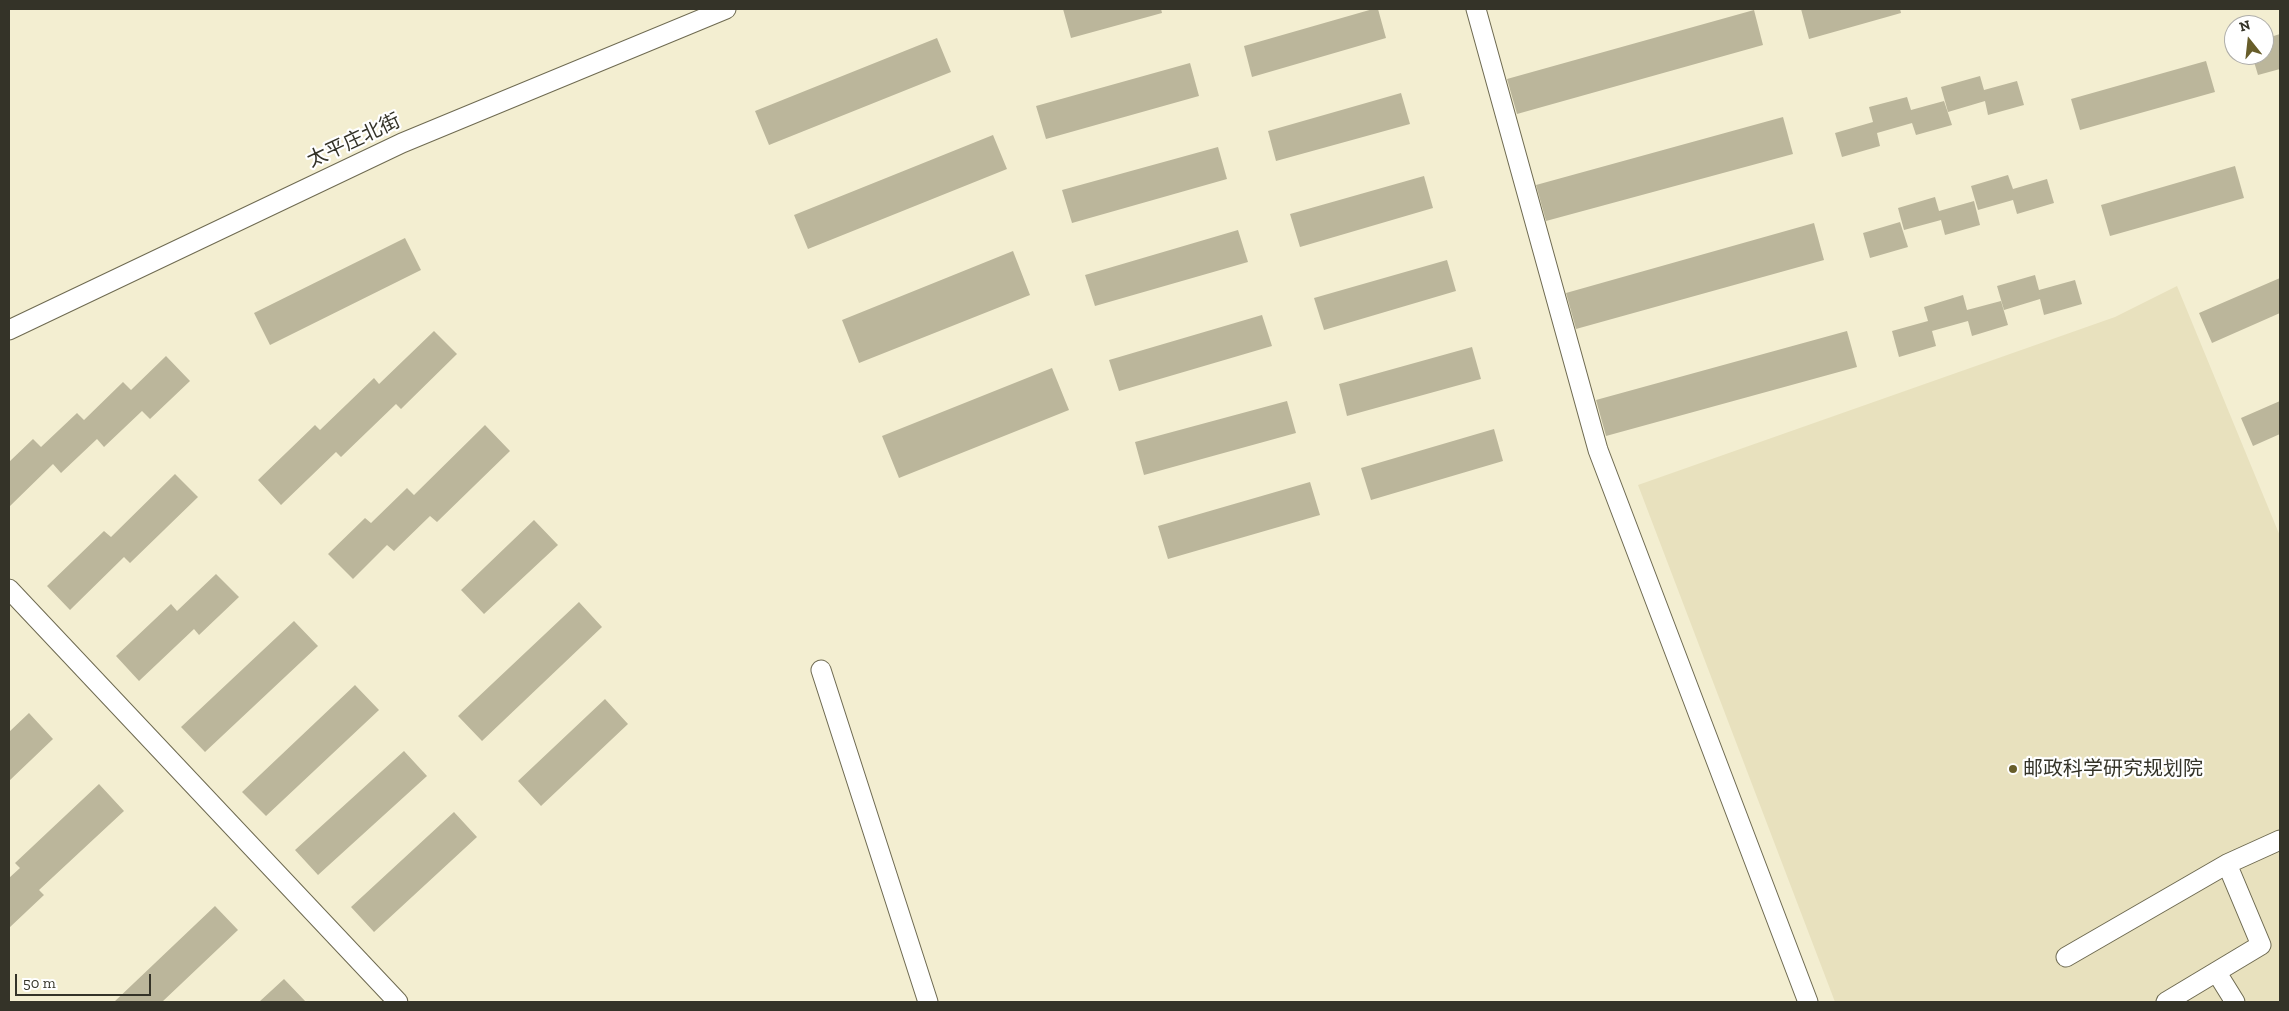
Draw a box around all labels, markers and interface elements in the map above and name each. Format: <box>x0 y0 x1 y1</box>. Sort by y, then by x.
north arrow <box>2224 15 2274 65</box>
text: N <box>2238 16 2252 36</box>
street label: 太平庄北街 <box>304 109 404 173</box>
place label: 邮政科学研究规划院 <box>2023 757 2203 781</box>
marker: 邮政科学研究规划院 <box>2007 763 2019 775</box>
scale bar <box>18 964 154 996</box>
text: 50 m <box>23 974 56 992</box>

